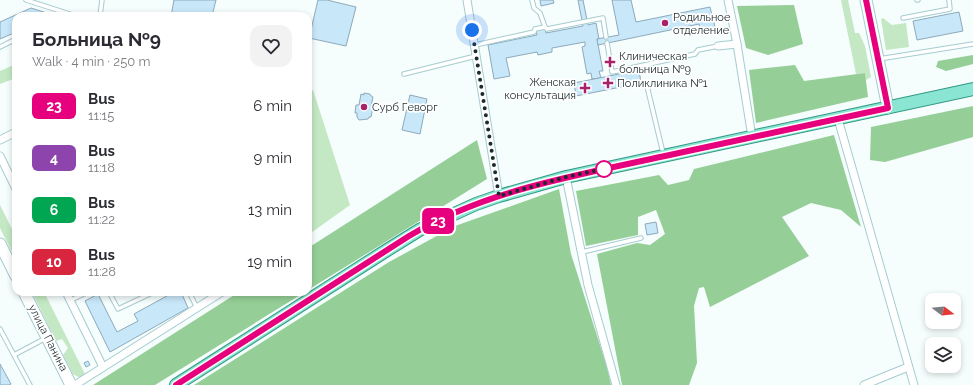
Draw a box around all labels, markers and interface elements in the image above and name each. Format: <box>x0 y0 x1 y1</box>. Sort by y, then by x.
place label: Родильное отделение <box>673 11 731 37</box>
marker: Родильное отделение <box>660 18 670 28</box>
your location <box>462 20 482 40</box>
button: heart <box>250 25 292 67</box>
text: Больница №9 <box>32 28 161 50</box>
place label: Клиническая больница №9 <box>619 50 691 76</box>
text: Walk · 4 min · 250 m <box>32 54 150 69</box>
marker: Клиническая больница №9 <box>604 56 616 68</box>
place label: Женская консультация <box>504 76 576 102</box>
marker: Поликлиника №1 <box>602 77 614 89</box>
place label: Поликлиника №1 <box>617 77 708 90</box>
marker: Женская консультация <box>579 82 591 94</box>
text: Bus <box>88 90 115 108</box>
text: 6 min <box>253 97 292 115</box>
text: 23 <box>46 98 62 114</box>
place label: Сурб Геворг <box>372 101 438 114</box>
marker: Сурб Геворг <box>359 102 369 112</box>
text: 11:15 <box>88 108 114 123</box>
text: Bus <box>88 142 115 160</box>
text: 9 min <box>254 149 292 167</box>
text: 4 <box>50 150 58 166</box>
text: 11:18 <box>88 160 115 175</box>
unlabelled marker <box>595 160 613 178</box>
text: Bus <box>88 194 115 212</box>
text: 13 min <box>248 201 292 219</box>
text: 6 <box>50 202 58 218</box>
line badge: 23 <box>420 208 456 234</box>
text: 11:22 <box>88 212 115 227</box>
text: 23 <box>430 213 446 229</box>
text: Bus <box>88 246 115 264</box>
text: 19 min <box>247 253 292 271</box>
text: 10 <box>46 254 62 270</box>
text: 11:28 <box>88 264 116 279</box>
north arrow <box>925 293 961 329</box>
map controls <box>925 293 961 373</box>
street label: улица Панина <box>26 302 70 374</box>
button: layers <box>925 337 961 373</box>

